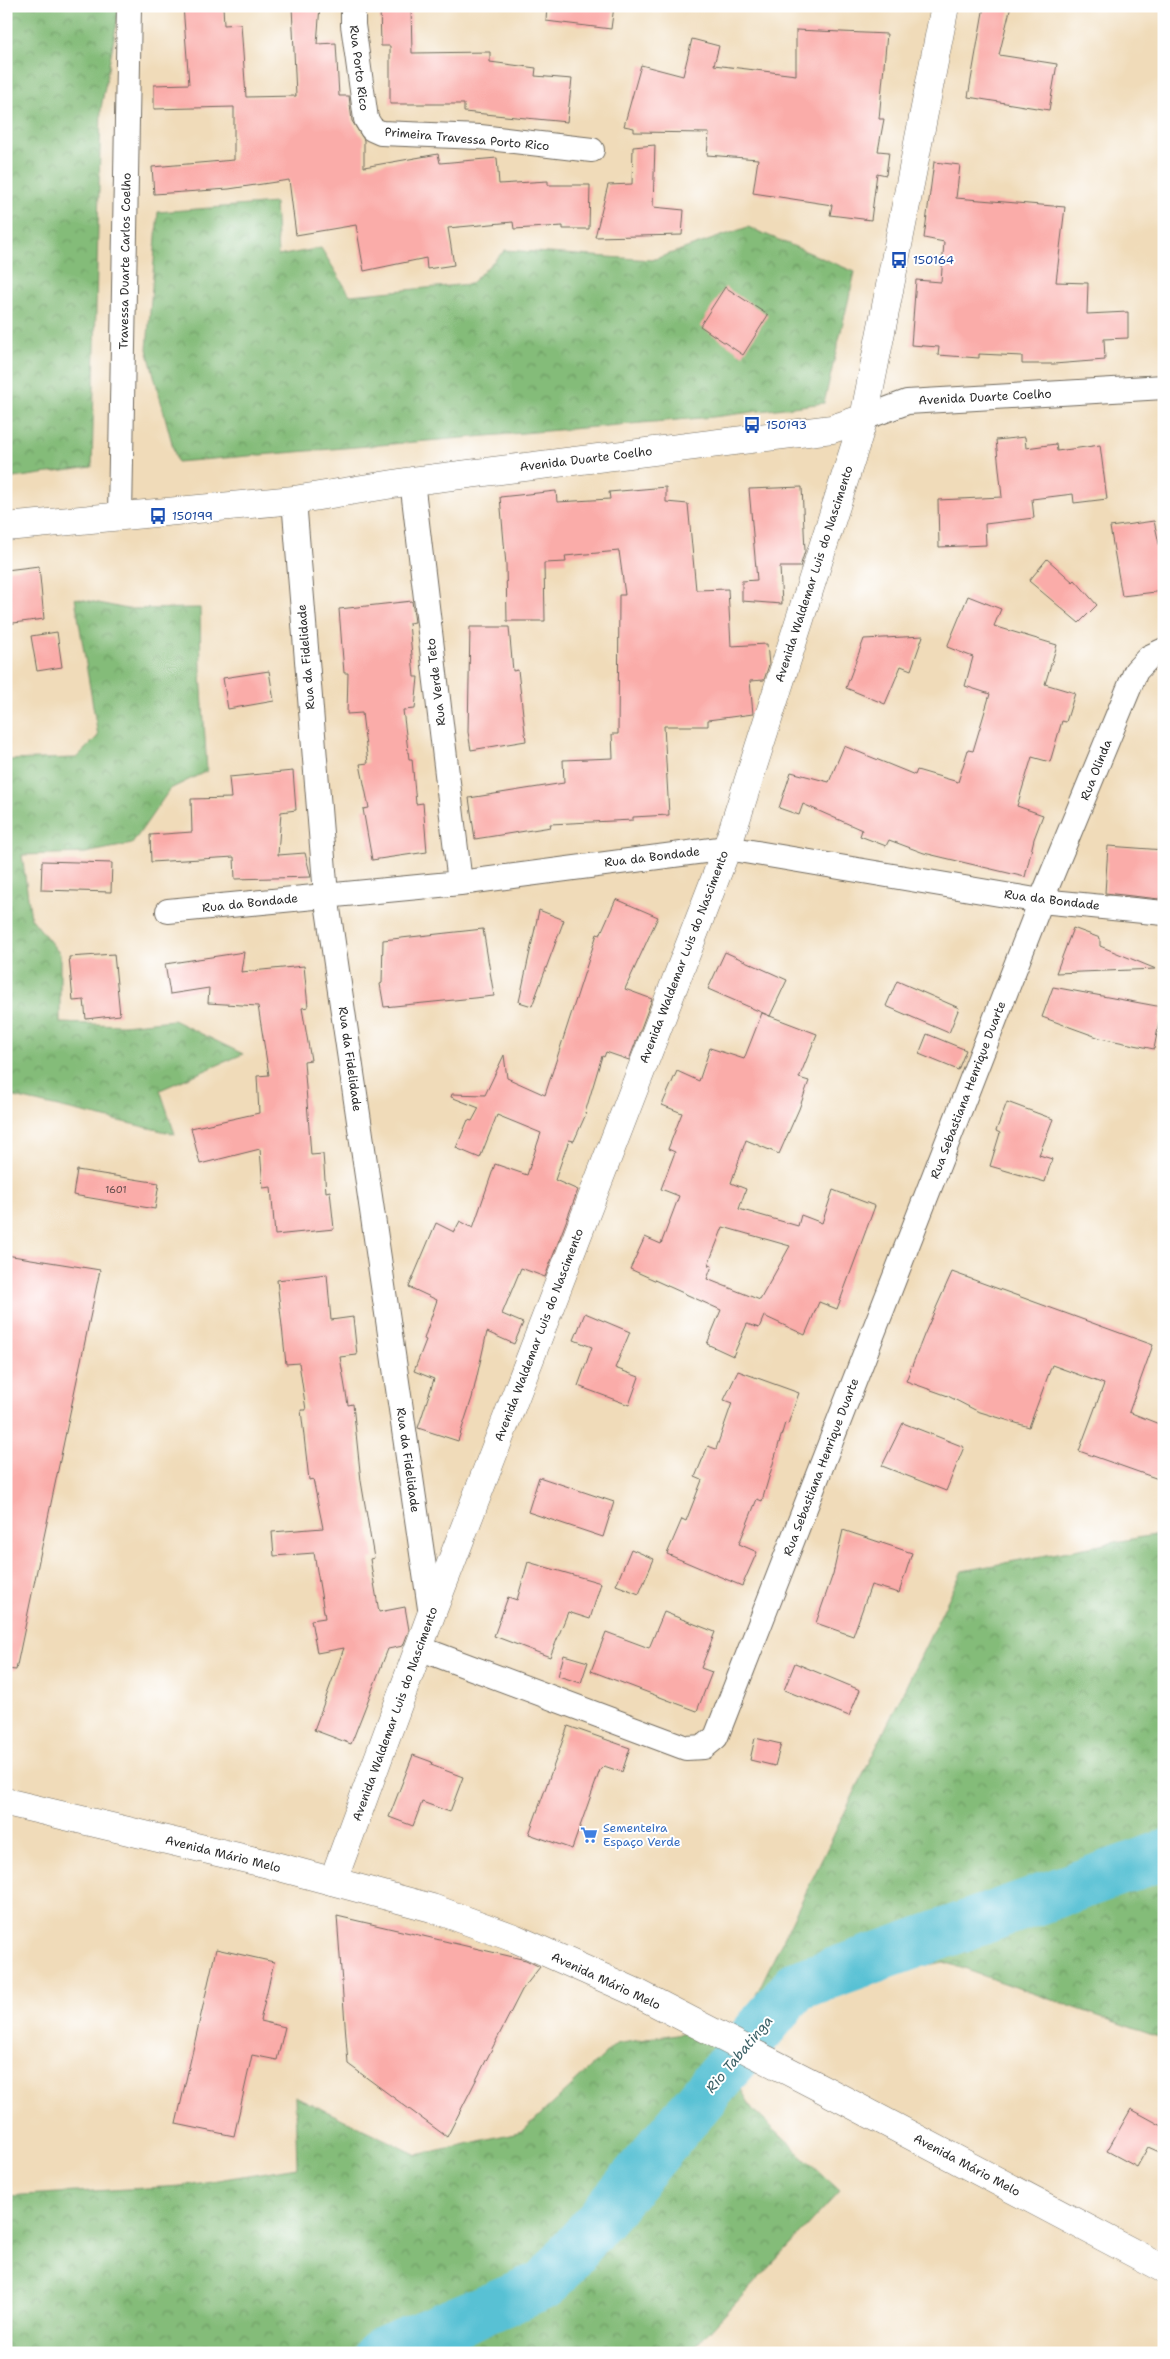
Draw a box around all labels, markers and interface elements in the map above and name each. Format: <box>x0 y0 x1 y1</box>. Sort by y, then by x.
street label: Rua Porto Rico <box>346 24 372 112</box>
street label: Primeira Travessa Porto Rico <box>384 124 550 154</box>
street label: Travessa Duarte Carlos Coelho <box>115 172 135 350</box>
bus stop icon: 150164 <box>889 250 909 270</box>
place label: 150164 <box>913 252 954 268</box>
street label: Avenida Duarte Coelho <box>918 386 1052 408</box>
bus stop icon: 150193 <box>742 415 762 435</box>
place label: 150193 <box>766 417 807 433</box>
street label: Avenida Duarte Coelho <box>519 443 653 475</box>
street label: Avenida Waldemar Luis do Nascimento <box>771 464 857 684</box>
bus stop icon: 150199 <box>148 506 168 526</box>
place label: 150199 <box>172 508 213 524</box>
street label: Rua da Fidelidade <box>293 603 319 710</box>
street label: Rua Verde Teto <box>423 637 449 727</box>
street label: Rua Olinda <box>1077 737 1116 803</box>
street label: Rua da Bondade <box>603 843 701 871</box>
street label: Avenida Waldemar Luis do Nascimento <box>636 848 732 1066</box>
street label: Rua da Bondade <box>1003 886 1101 914</box>
street label: Rua da Bondade <box>201 890 299 916</box>
street label: Rua Sebastiana Henrique Duarte <box>927 999 1009 1181</box>
street label: Rua da Fidelidade <box>335 1006 365 1113</box>
house number: 1601 <box>105 1183 127 1196</box>
street label: Avenida Waldemar Luis do Nascimento <box>491 1226 587 1444</box>
street label: Rua Sebastiana Henrique Duarte <box>780 1376 862 1558</box>
street label: Rua da Fidelidade <box>393 1407 423 1514</box>
street label: Avenida Waldemar Luis do Nascimento <box>349 1605 441 1823</box>
place label: Sementeira Espaço Verde <box>603 1820 681 1850</box>
supermarket icon: Sementeira Espaço Verde <box>579 1825 599 1845</box>
street label: Avenida Mário Melo <box>164 1832 282 1876</box>
street label: Avenida Mário Melo <box>549 1949 663 2013</box>
water label: Rio Tabatinga <box>702 2012 776 2096</box>
street label: Avenida Mário Melo <box>911 2130 1023 2200</box>

